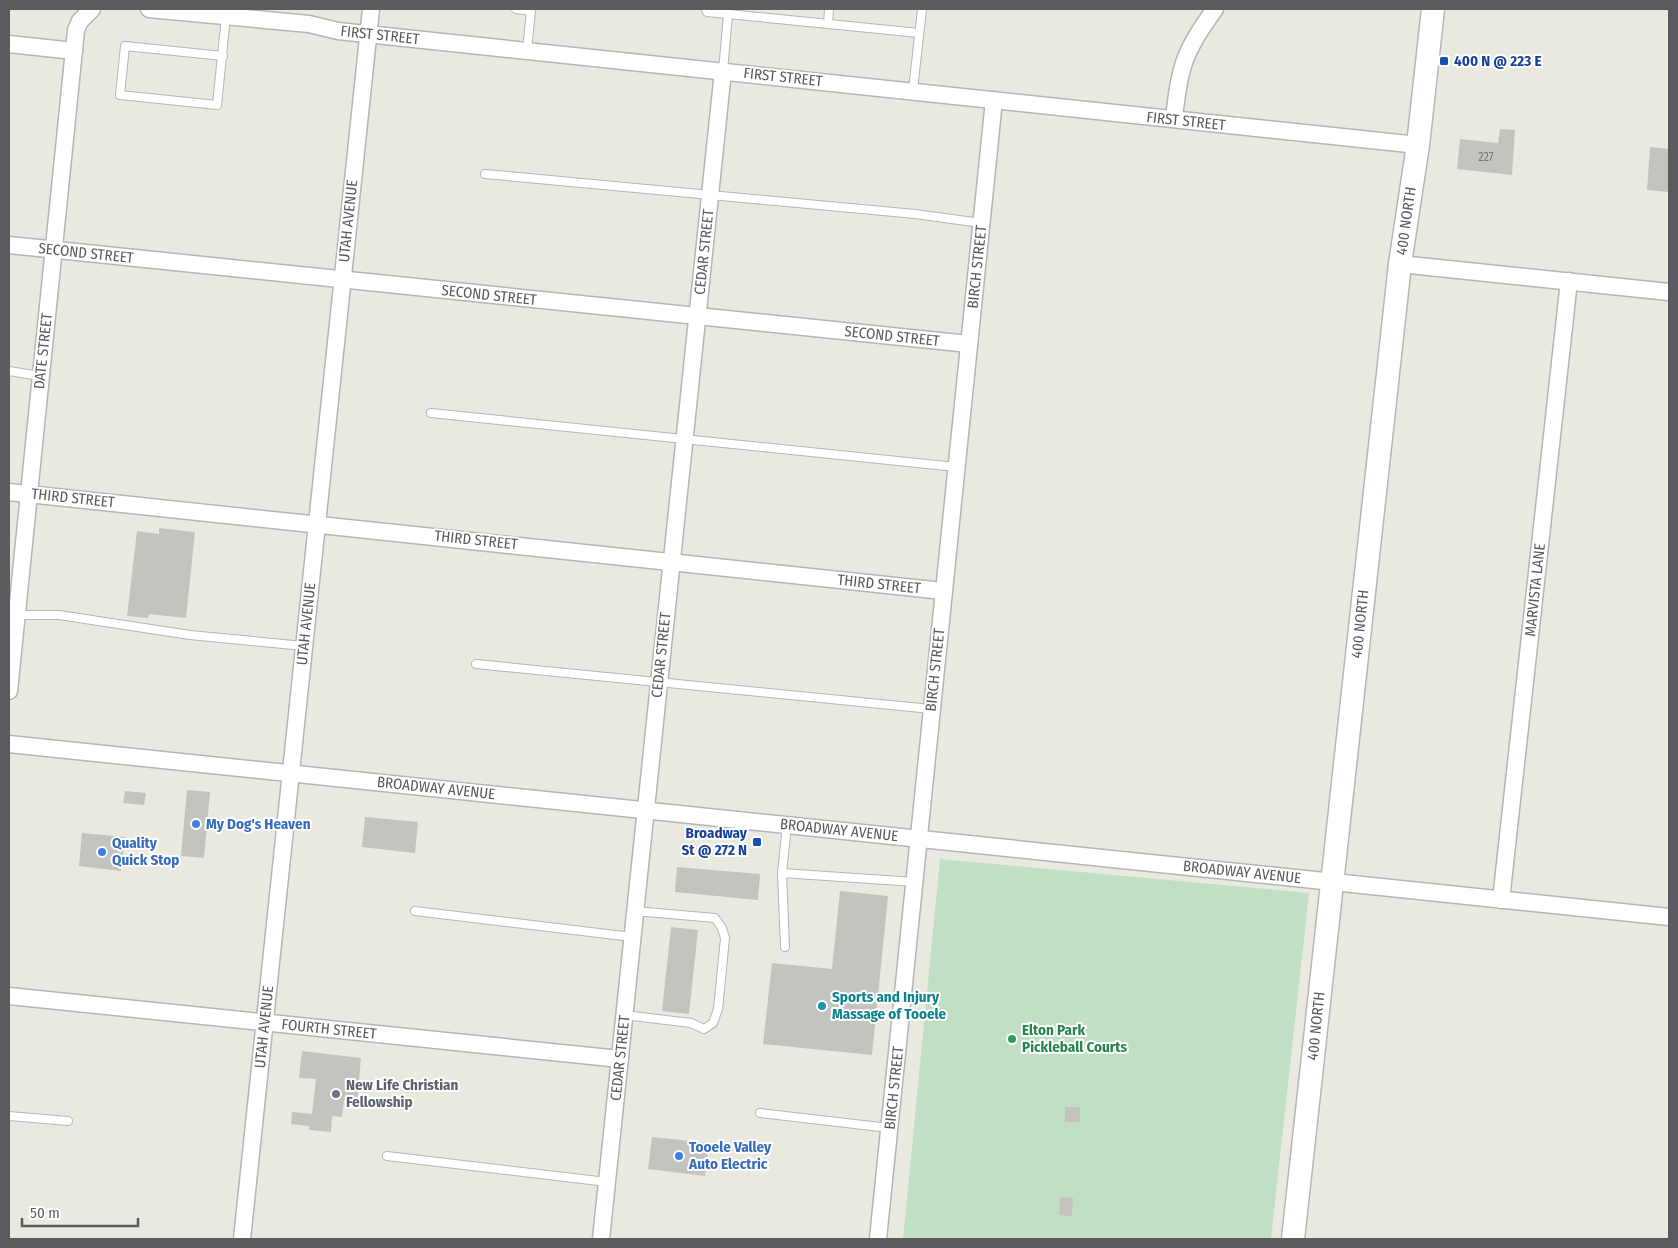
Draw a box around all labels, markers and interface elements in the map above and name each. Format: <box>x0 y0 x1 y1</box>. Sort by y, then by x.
street label: FIRST STREET <box>340 22 420 48</box>
place label: 400 N @ 223 E <box>1454 52 1542 70</box>
marker: 400 N @ 223 E <box>1438 55 1450 67</box>
street label: FIRST STREET <box>743 64 823 90</box>
street label: FIRST STREET <box>1146 108 1226 134</box>
house number: 227 <box>1478 150 1494 164</box>
street label: UTAH AVENUE <box>335 179 361 263</box>
street label: 400 NORTH <box>1392 186 1420 256</box>
street label: CEDAR STREET <box>691 208 717 296</box>
street label: BIRCH STREET <box>964 224 990 310</box>
street label: SECOND STREET <box>38 239 135 267</box>
street label: SECOND STREET <box>441 281 538 309</box>
street label: DATE STREET <box>30 312 56 390</box>
street label: SECOND STREET <box>844 322 941 350</box>
street label: THIRD STREET <box>30 485 116 511</box>
street label: THIRD STREET <box>433 527 519 553</box>
street label: MARVISTA LANE <box>1521 543 1549 637</box>
street label: THIRD STREET <box>836 571 922 597</box>
street label: UTAH AVENUE <box>293 582 319 666</box>
street label: 400 NORTH <box>1347 589 1373 659</box>
street label: CEDAR STREET <box>648 611 674 699</box>
street label: BIRCH STREET <box>922 627 948 713</box>
street label: BROADWAY AVENUE <box>376 773 496 803</box>
place label: My Dog's Heaven <box>206 815 311 833</box>
street label: BROADWAY AVENUE <box>779 815 899 845</box>
marker: My Dog's Heaven <box>190 818 202 830</box>
place label: Broadway St @ 272 N <box>682 824 748 859</box>
place label: Quality Quick Stop <box>112 834 179 869</box>
marker: Broadway St @ 272 N <box>751 836 763 848</box>
marker: Quality Quick Stop <box>96 846 108 858</box>
street label: BROADWAY AVENUE <box>1182 857 1302 887</box>
street label: UTAH AVENUE <box>251 985 277 1069</box>
place label: Sports and Injury Massage of Tooele <box>832 988 947 1023</box>
street label: 400 NORTH <box>1303 991 1329 1061</box>
marker: Sports and Injury Massage of Tooele <box>816 1000 828 1012</box>
street label: CEDAR STREET <box>607 1014 633 1102</box>
street label: FOURTH STREET <box>281 1015 377 1043</box>
place label: Elton Park Pickleball Courts <box>1022 1021 1128 1056</box>
marker: Elton Park Pickleball Courts <box>1006 1033 1018 1045</box>
street label: BIRCH STREET <box>881 1045 907 1131</box>
place label: New Life Christian Fellowship <box>346 1076 459 1111</box>
marker: New Life Christian Fellowship <box>330 1088 342 1100</box>
place label: Tooele Valley Auto Electric <box>688 1138 772 1173</box>
marker: Tooele Valley Auto Electric <box>673 1150 685 1162</box>
scale bar <box>22 1196 139 1228</box>
text: 50 m <box>30 1204 60 1222</box>

